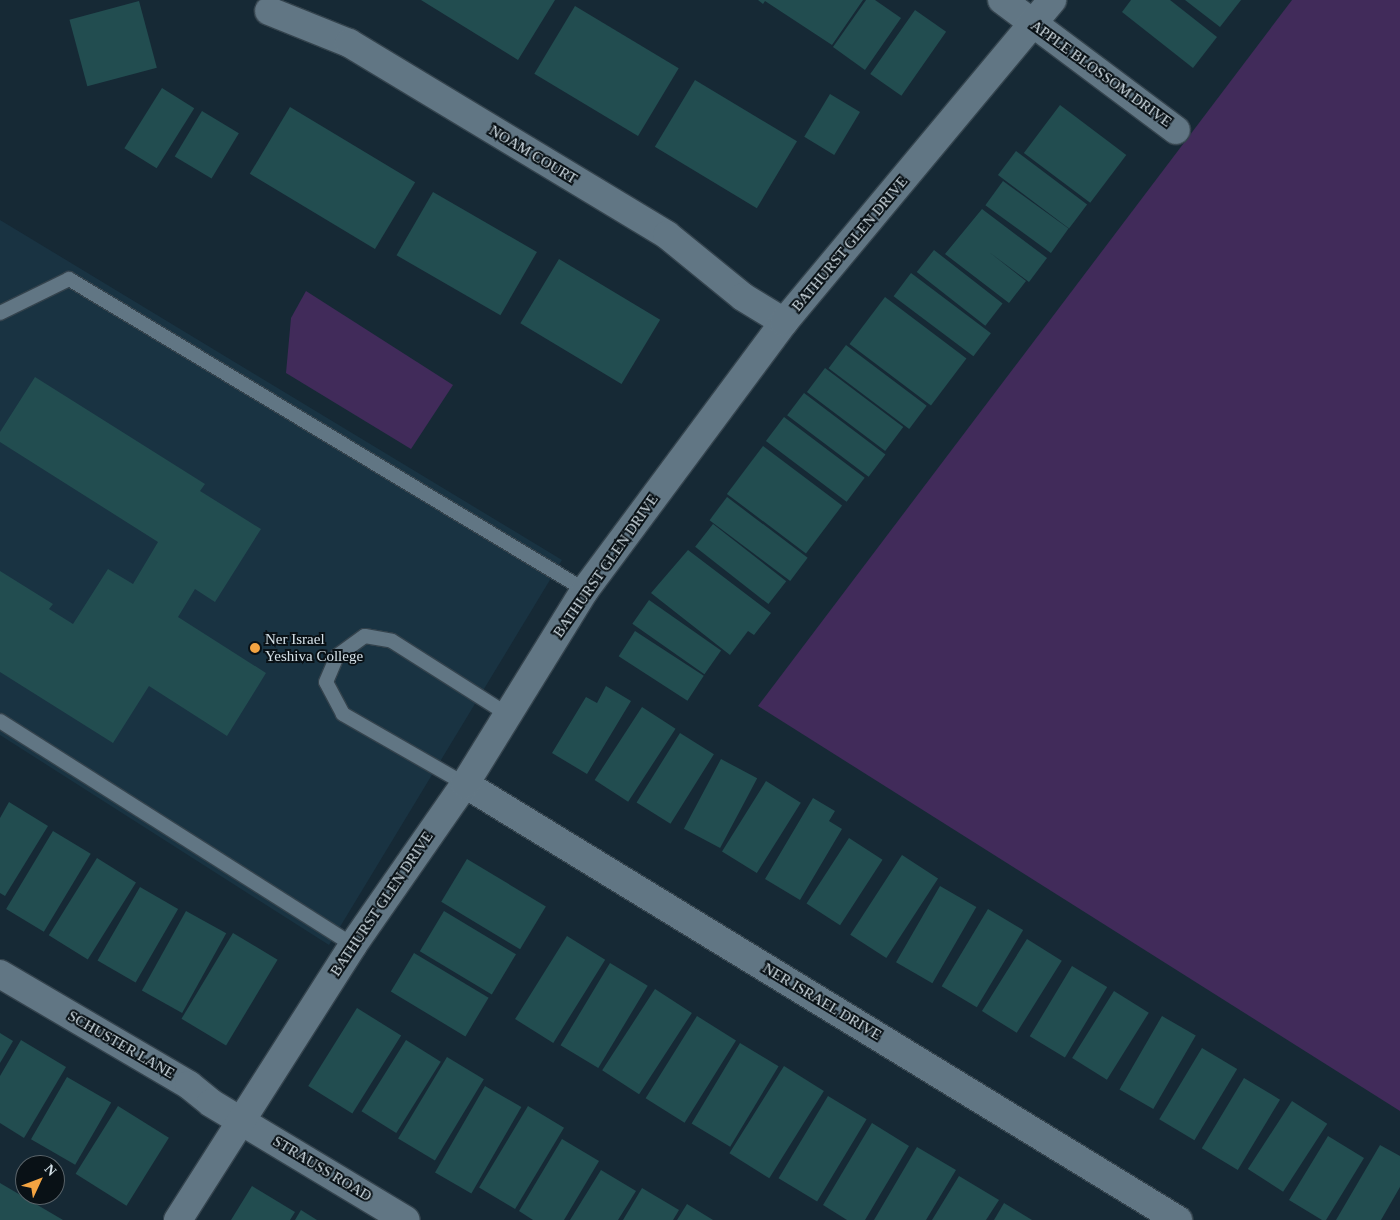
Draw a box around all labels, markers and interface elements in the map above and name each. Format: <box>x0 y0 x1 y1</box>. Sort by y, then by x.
street label: APPLE BLOSSOM DRIVE <box>1027 17 1175 131</box>
street label: NOAM COURT <box>486 122 580 188</box>
street label: BATHURST GLEN DRIVE <box>788 173 912 315</box>
street label: BATHURST GLEN DRIVE <box>550 491 662 641</box>
place label: Ner Israel Yeshiva College <box>265 630 363 665</box>
marker: Ner Israel Yeshiva College <box>249 642 261 654</box>
street label: BATHURST GLEN DRIVE <box>327 828 437 980</box>
street label: NER ISRAEL DRIVE <box>759 959 885 1045</box>
street label: SCHUSTER LANE <box>64 1007 178 1083</box>
street label: STRAUSS ROAD <box>269 1132 375 1206</box>
north arrow <box>15 1155 65 1205</box>
text: N <box>42 1161 60 1179</box>

